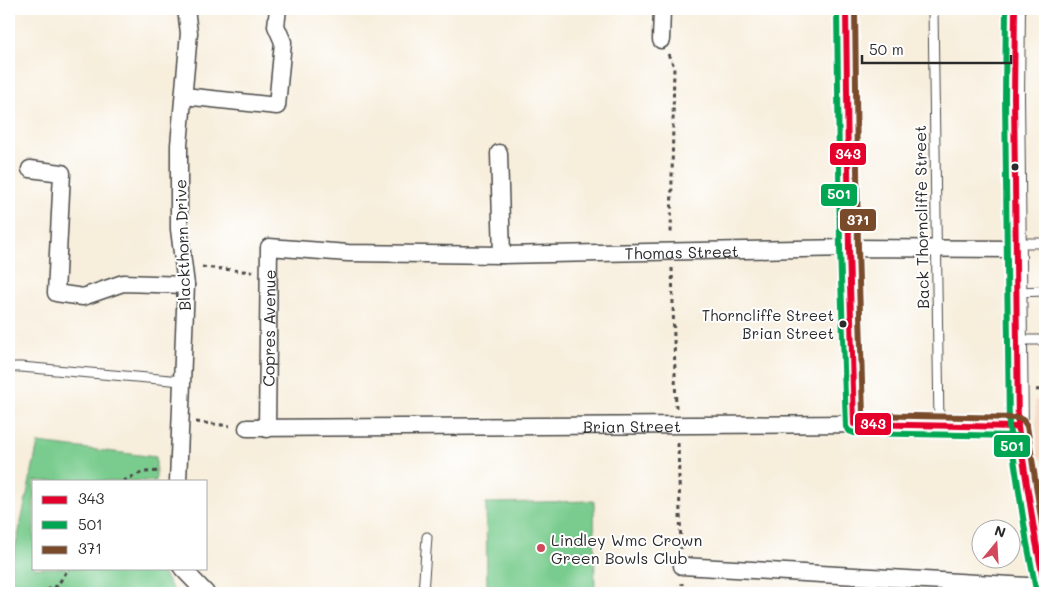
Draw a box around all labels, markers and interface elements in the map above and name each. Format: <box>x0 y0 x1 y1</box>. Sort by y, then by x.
scale bar <box>862 32 1010 64</box>
text: 50 m <box>869 39 904 59</box>
street label: Back Thorncliffe Street <box>909 125 933 309</box>
line badge: 343 <box>829 142 867 166</box>
text: 343 <box>835 144 861 163</box>
unlabelled marker <box>1010 162 1020 172</box>
street label: Blackthorn Drive <box>169 179 195 311</box>
line badge: 501 <box>820 183 858 207</box>
text: 501 <box>827 184 851 203</box>
line badge: 371 <box>839 208 877 232</box>
text: 371 <box>847 210 869 229</box>
street label: Thomas Street <box>624 240 739 263</box>
street label: Copres Avenue <box>257 269 279 387</box>
place label: Thorncliffe Street Brian Street <box>702 305 834 343</box>
marker: Thorncliffe Street Brian Street <box>838 319 848 329</box>
line badge: 343 <box>854 412 892 436</box>
text: 343 <box>860 414 886 433</box>
street label: Brian Street <box>583 415 681 436</box>
line badge: 501 <box>993 434 1031 458</box>
text: 501 <box>1000 436 1024 455</box>
legend <box>32 480 208 570</box>
text: 343 <box>78 488 105 508</box>
text: 501 <box>78 514 103 534</box>
north arrow <box>972 520 1022 570</box>
text: N <box>992 520 1008 542</box>
place label: Lindley Wmc Crown Green Bowls Club <box>551 529 702 568</box>
text: 371 <box>78 538 102 558</box>
marker: Lindley Wmc Crown Green Bowls Club <box>535 542 547 554</box>

